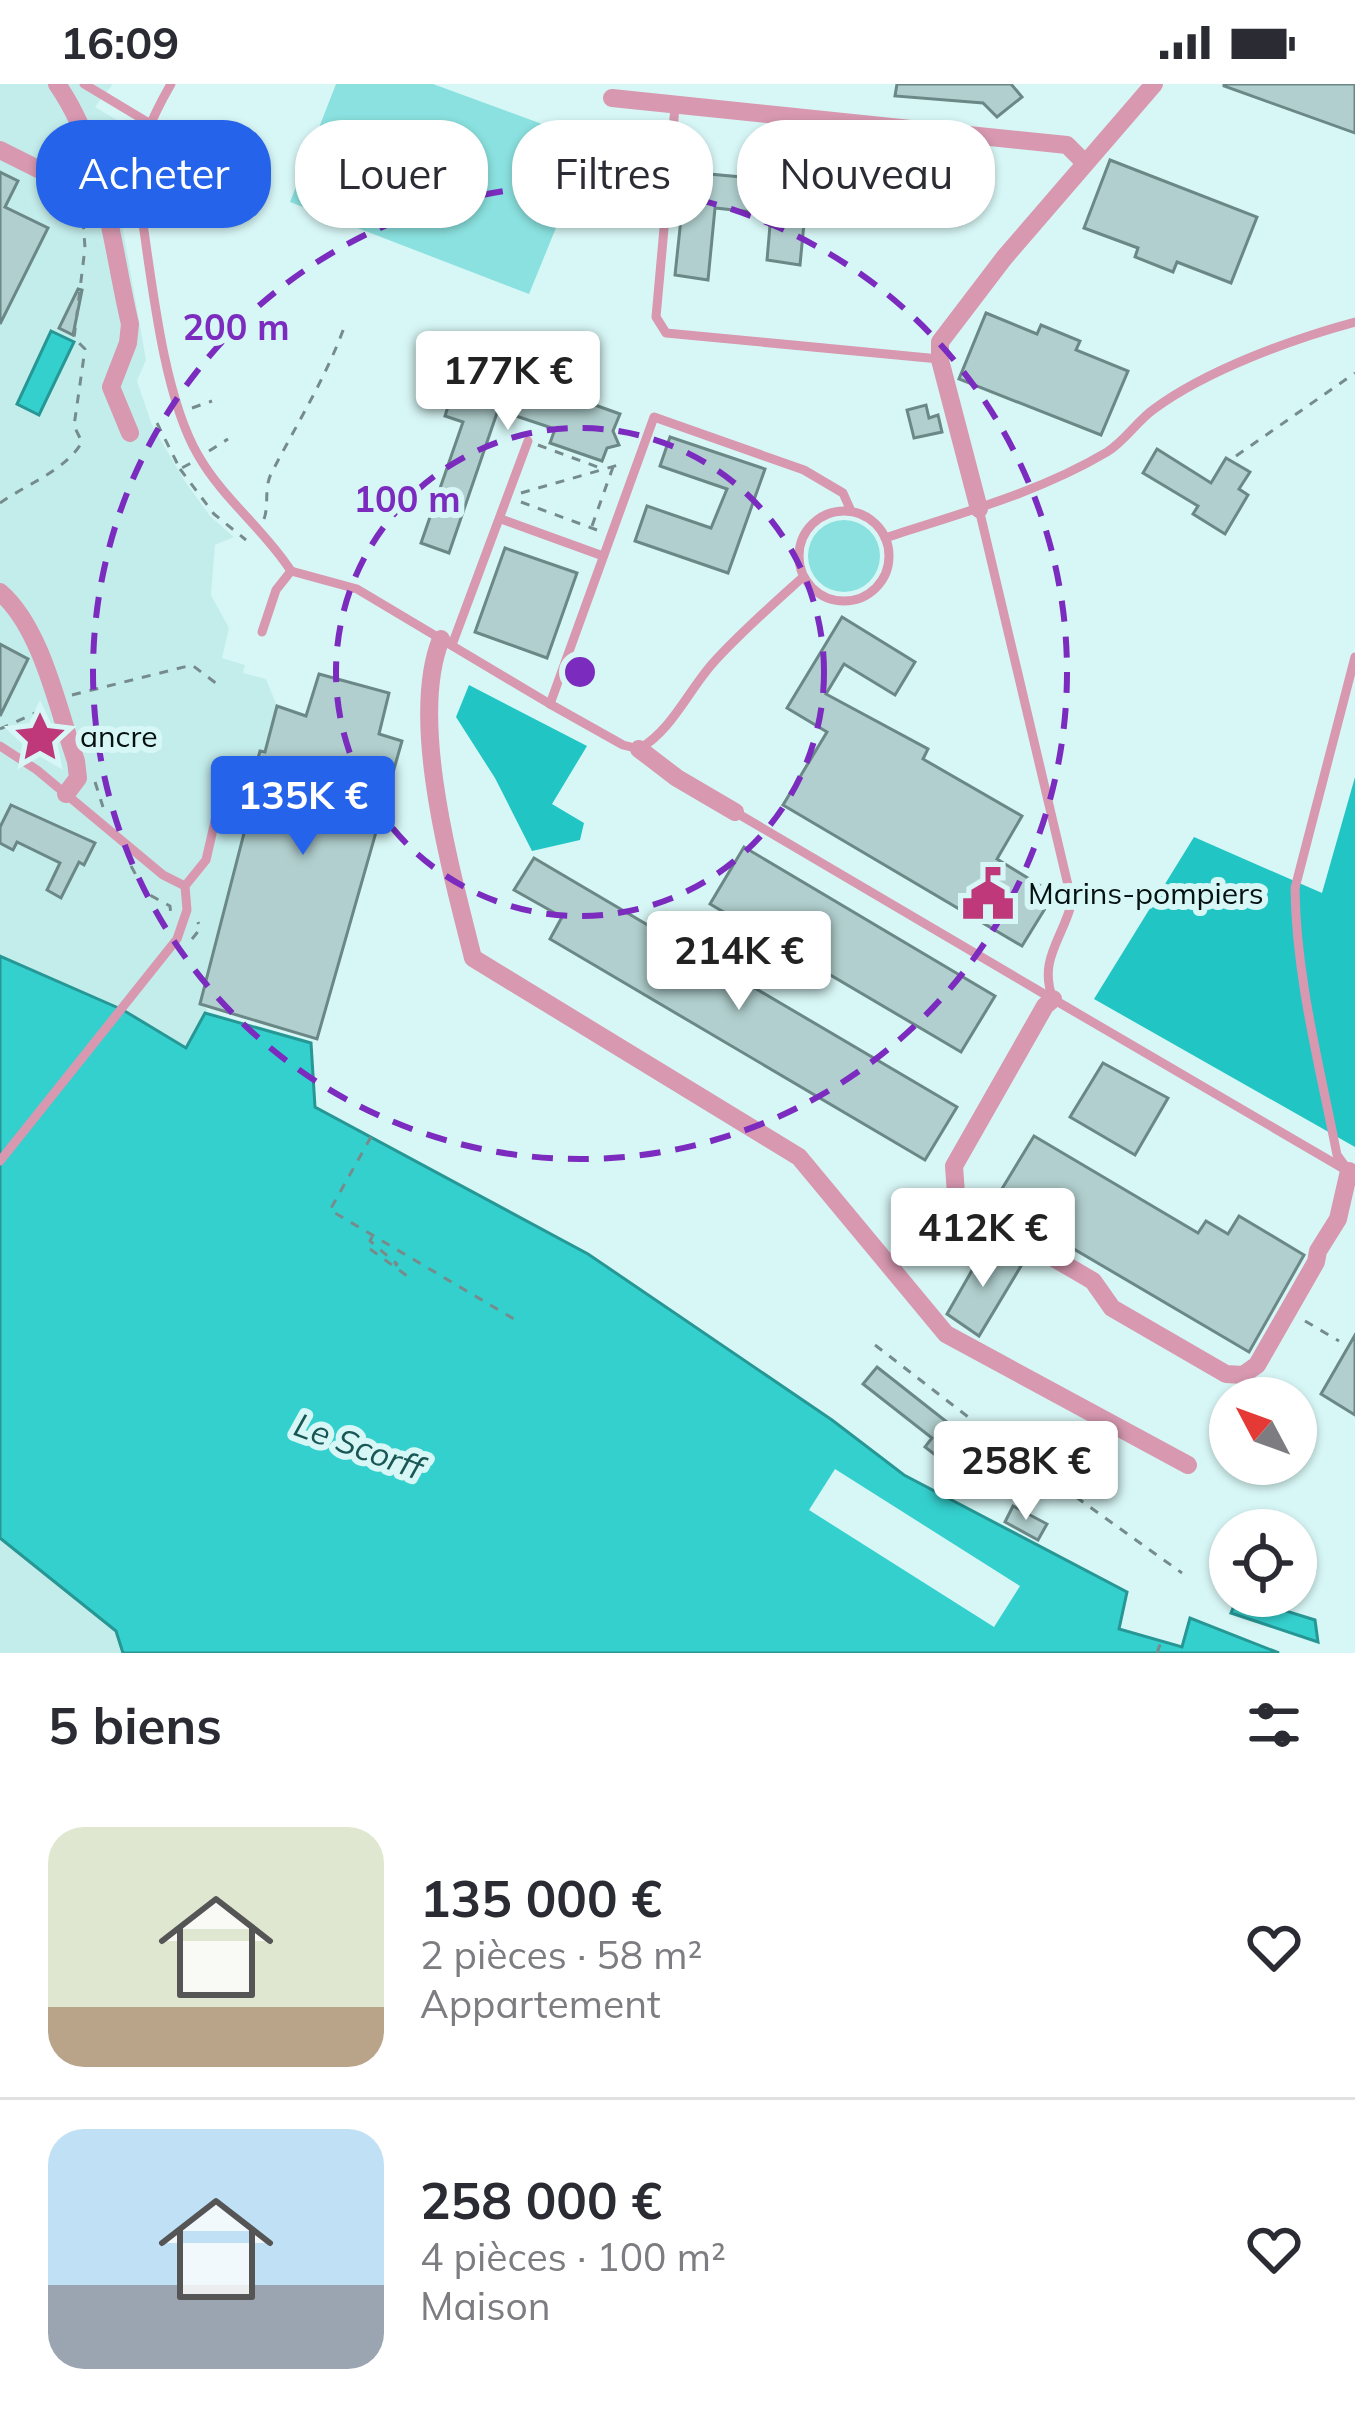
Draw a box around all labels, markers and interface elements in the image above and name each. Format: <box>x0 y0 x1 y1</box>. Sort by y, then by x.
text: 16:09 <box>60 14 179 70</box>
chip: Acheter <box>36 120 271 228</box>
chip: Louer <box>295 120 488 228</box>
chip: Filtres <box>512 120 713 228</box>
chip: Nouveau <box>737 120 995 228</box>
text: 200 m <box>182 304 290 349</box>
pin: 177K € <box>410 331 606 433</box>
text: 177K € <box>443 345 573 394</box>
text: 100 m <box>353 476 461 521</box>
centre of rings <box>559 651 601 693</box>
place icon: ancre <box>11 708 69 766</box>
place label: ancre <box>80 717 157 755</box>
pin: 135K € <box>205 756 401 858</box>
text: 135K € <box>238 770 368 819</box>
public building icon: Marins-pompiers <box>959 865 1017 923</box>
place label: Marins-pompiers <box>1028 874 1264 912</box>
pin: 214K € <box>641 911 837 1013</box>
text: 214K € <box>674 925 804 974</box>
pin: 412K € <box>885 1188 1081 1290</box>
text: 412K € <box>918 1202 1048 1251</box>
north arrow <box>1209 1377 1317 1485</box>
map controls <box>1209 1377 1317 1617</box>
water label: Le Scorff <box>289 1403 432 1489</box>
pin: 258K € <box>928 1421 1124 1523</box>
text: 258K € <box>961 1435 1091 1484</box>
button: locate <box>1209 1509 1317 1617</box>
icon: filters <box>1241 1692 1307 1758</box>
text: 5 biens <box>48 1693 222 1757</box>
text: 135 000 € <box>420 1866 662 1930</box>
icon: home <box>144 1875 288 2019</box>
icon: heart <box>1241 1914 1307 1980</box>
text: 2 pièces · 58 m² <box>420 1930 702 1979</box>
text: Appartement <box>420 1979 661 2028</box>
text: 258 000 € <box>420 2168 662 2232</box>
icon: home <box>144 2177 288 2321</box>
icon: heart <box>1241 2216 1307 2282</box>
text: 4 pièces · 100 m² <box>420 2232 726 2281</box>
text: Maison <box>420 2281 551 2330</box>

